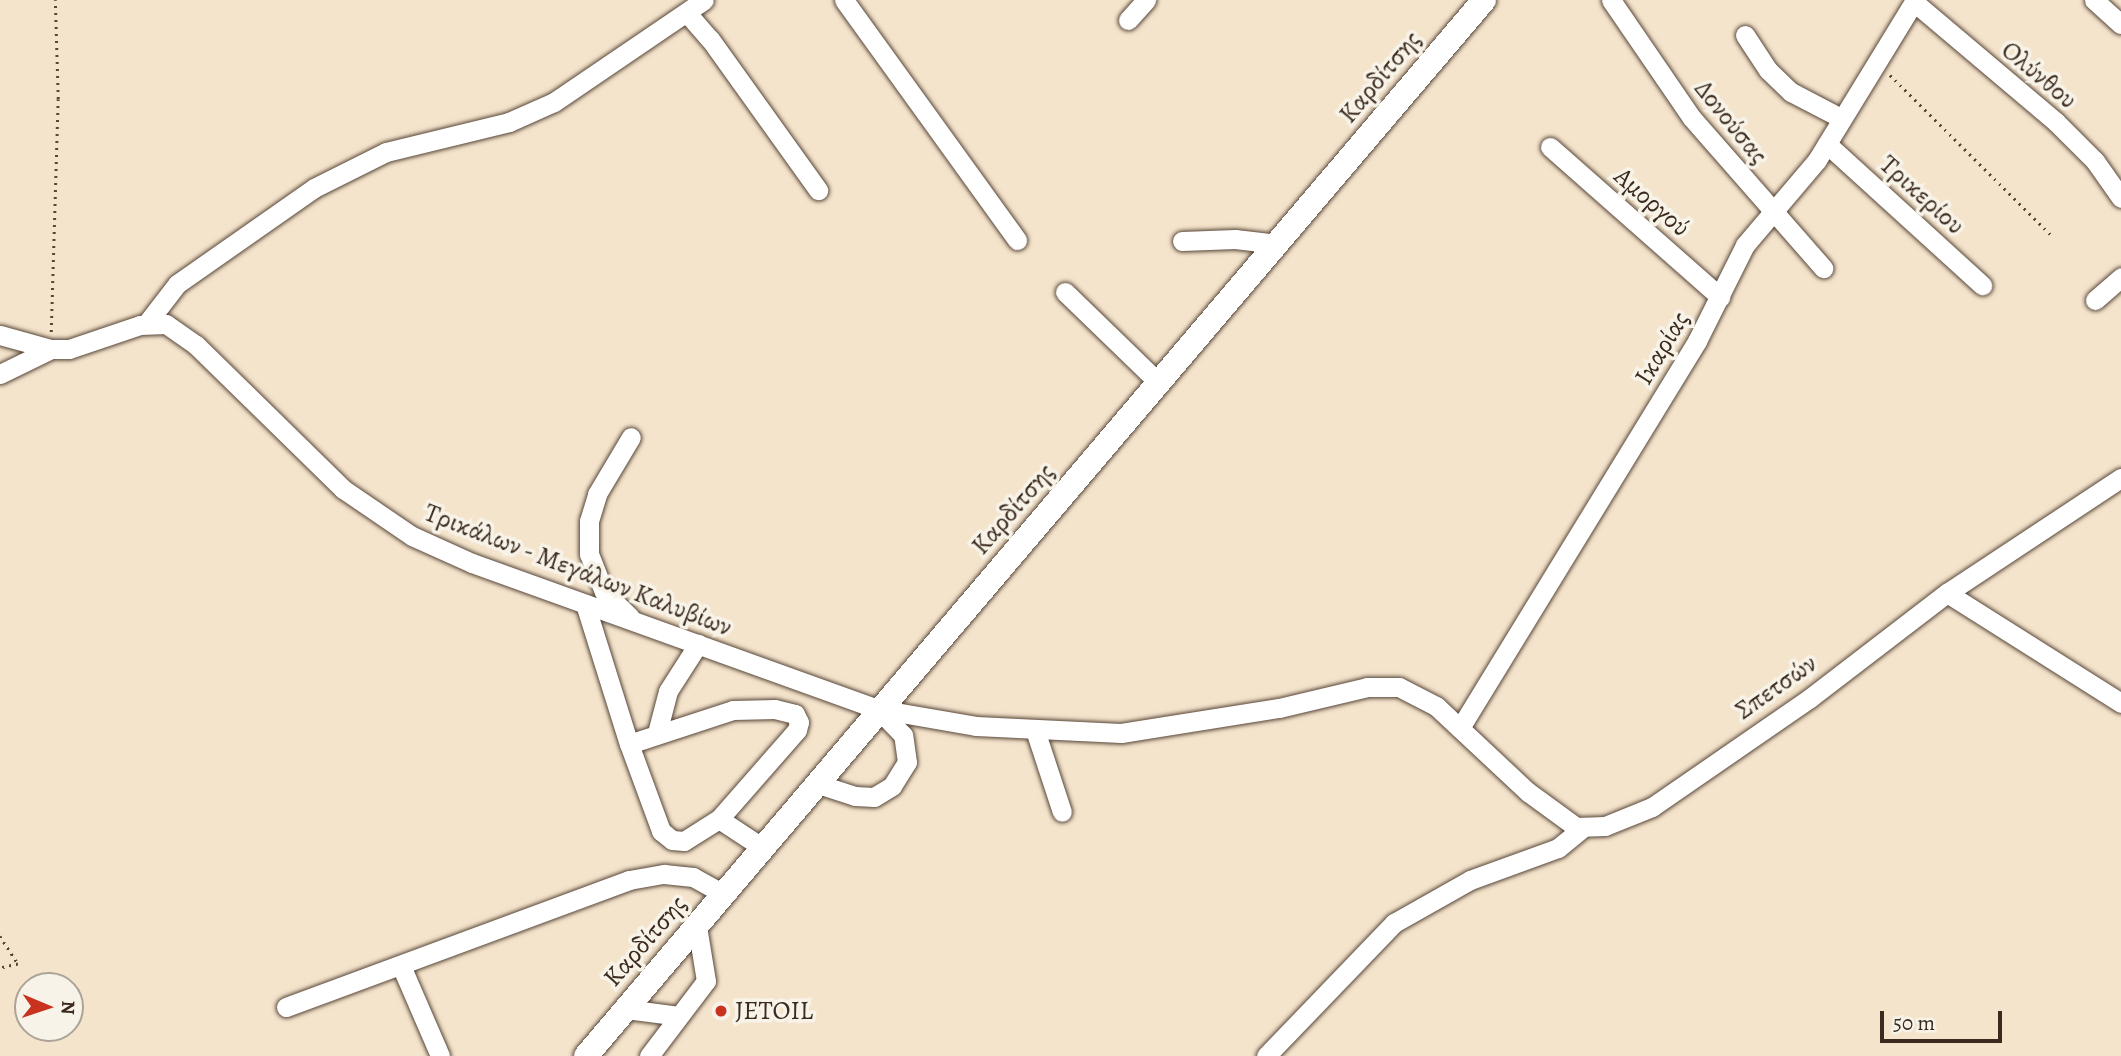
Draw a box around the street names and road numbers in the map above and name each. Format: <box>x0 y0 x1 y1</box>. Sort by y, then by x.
street label: Καρδίτσης <box>1332 25 1428 129</box>
street label: Ολύνθου <box>1995 35 2083 115</box>
street label: Δονούσας <box>1688 74 1774 170</box>
street label: Τρικερίου <box>1873 149 1971 241</box>
street label: Αμοργού <box>1608 161 1696 243</box>
street label: Ικαρίας <box>1628 306 1696 390</box>
street label: Καρδίτσης <box>965 457 1061 561</box>
street label: Τρικάλων - Μεγάλων Καλυβίων <box>419 497 737 643</box>
street label: Σπετσών <box>1729 648 1823 726</box>
street label: Καρδίτσης <box>597 889 693 993</box>

